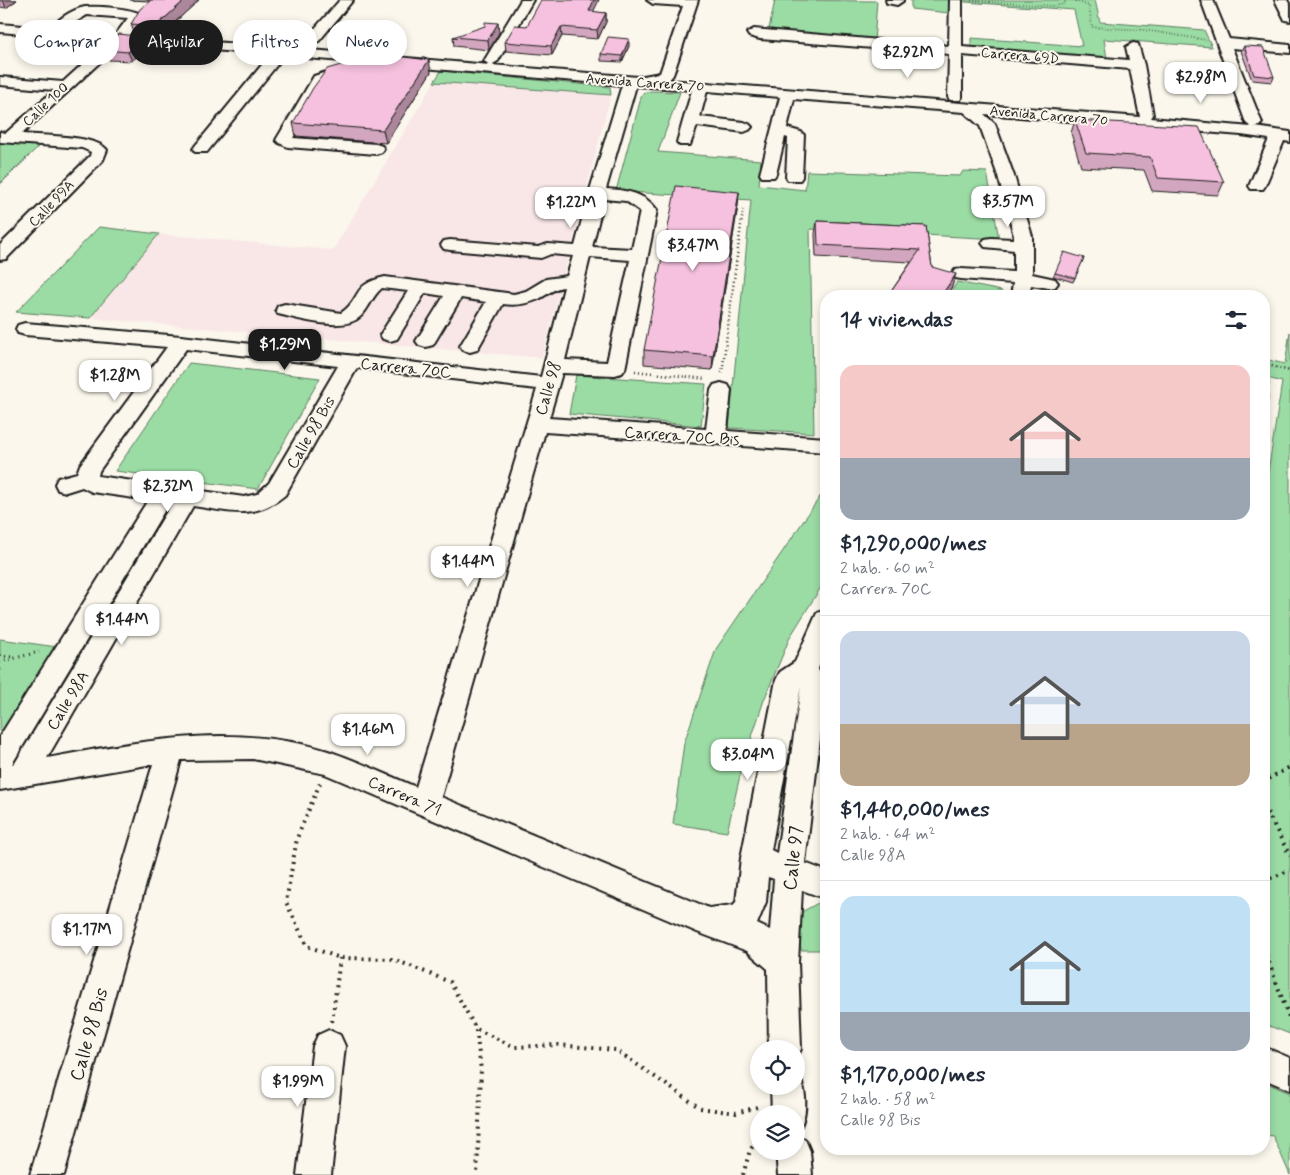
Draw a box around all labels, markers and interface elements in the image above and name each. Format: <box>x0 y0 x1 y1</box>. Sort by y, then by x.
chip: Comprar <box>15 20 119 65</box>
chip: Alquilar <box>129 20 223 65</box>
chip: Filtros <box>233 20 317 65</box>
chip: Nuevo <box>327 20 407 65</box>
pin: $2.92M <box>867 36 949 79</box>
text: $2.92M <box>883 42 933 63</box>
street label: Carrera 69D <box>980 44 1060 68</box>
pin: $2.98M <box>1160 62 1242 104</box>
text: $2.98M <box>1175 67 1227 88</box>
street label: Avenida Carrera 70 <box>585 70 705 96</box>
street label: Calle 100 <box>19 79 73 131</box>
street label: Avenida Carrera 70 <box>989 102 1109 130</box>
street label: Calle 99A <box>25 176 78 231</box>
pin: $1.22M <box>530 186 612 229</box>
pin: $3.57M <box>967 186 1049 228</box>
text: $3.57M <box>982 191 1034 212</box>
text: $1.22M <box>546 192 596 213</box>
pin: $3.47M <box>652 230 734 272</box>
text: $3.47M <box>667 235 719 256</box>
text: 14 viviendas <box>840 306 953 334</box>
icon: filters <box>1222 306 1250 334</box>
pin: $1.29M <box>244 328 326 371</box>
text: $1.29M <box>259 334 311 355</box>
street label: Carrera 70C <box>359 353 452 384</box>
street label: Calle 98 <box>531 359 566 418</box>
pin: $1.28M <box>74 360 156 402</box>
text: $1.28M <box>90 365 140 386</box>
street label: Calle 98 Bis <box>282 393 341 473</box>
icon: home <box>1000 398 1090 488</box>
street label: Carrera 70C Bis <box>624 422 740 451</box>
pin: $2.32M <box>127 470 209 513</box>
text: $2.32M <box>143 476 193 497</box>
text: $1,290,000/mes <box>840 530 987 558</box>
pin: $1.44M <box>427 546 509 588</box>
text: $1.44M <box>442 551 494 572</box>
text: 2 hab. · 60 m² <box>840 558 935 579</box>
text: Carrera 70C <box>840 579 931 600</box>
pin: $1.44M <box>81 604 163 646</box>
text: $1.44M <box>96 609 148 630</box>
icon: home <box>1000 663 1090 753</box>
street label: Calle 98A <box>42 667 94 734</box>
pin: $1.46M <box>327 714 409 756</box>
text: $1.46M <box>342 719 394 740</box>
pin: $3.04M <box>707 738 789 781</box>
text: $3.04M <box>722 744 774 765</box>
street label: Carrera 71 <box>365 772 444 821</box>
text: $1,440,000/mes <box>840 796 990 824</box>
text: 2 hab. · 64 m² <box>840 824 935 845</box>
street label: Calle 97 <box>778 825 809 892</box>
text: Calle 98A <box>840 845 906 866</box>
pin: $1.17M <box>46 914 128 956</box>
text: $1.17M <box>62 919 112 940</box>
icon: home <box>1000 928 1090 1018</box>
street label: Calle 98 Bis <box>64 985 115 1084</box>
map controls <box>750 1040 805 1160</box>
button: locate <box>750 1040 805 1095</box>
text: $1,170,000/mes <box>840 1061 985 1089</box>
pin: $1.99M <box>257 1066 339 1108</box>
text: $1.99M <box>272 1071 324 1092</box>
text: 2 hab. · 58 m² <box>840 1089 936 1110</box>
button: layers <box>750 1105 805 1160</box>
text: Calle 98 Bis <box>840 1110 921 1131</box>

